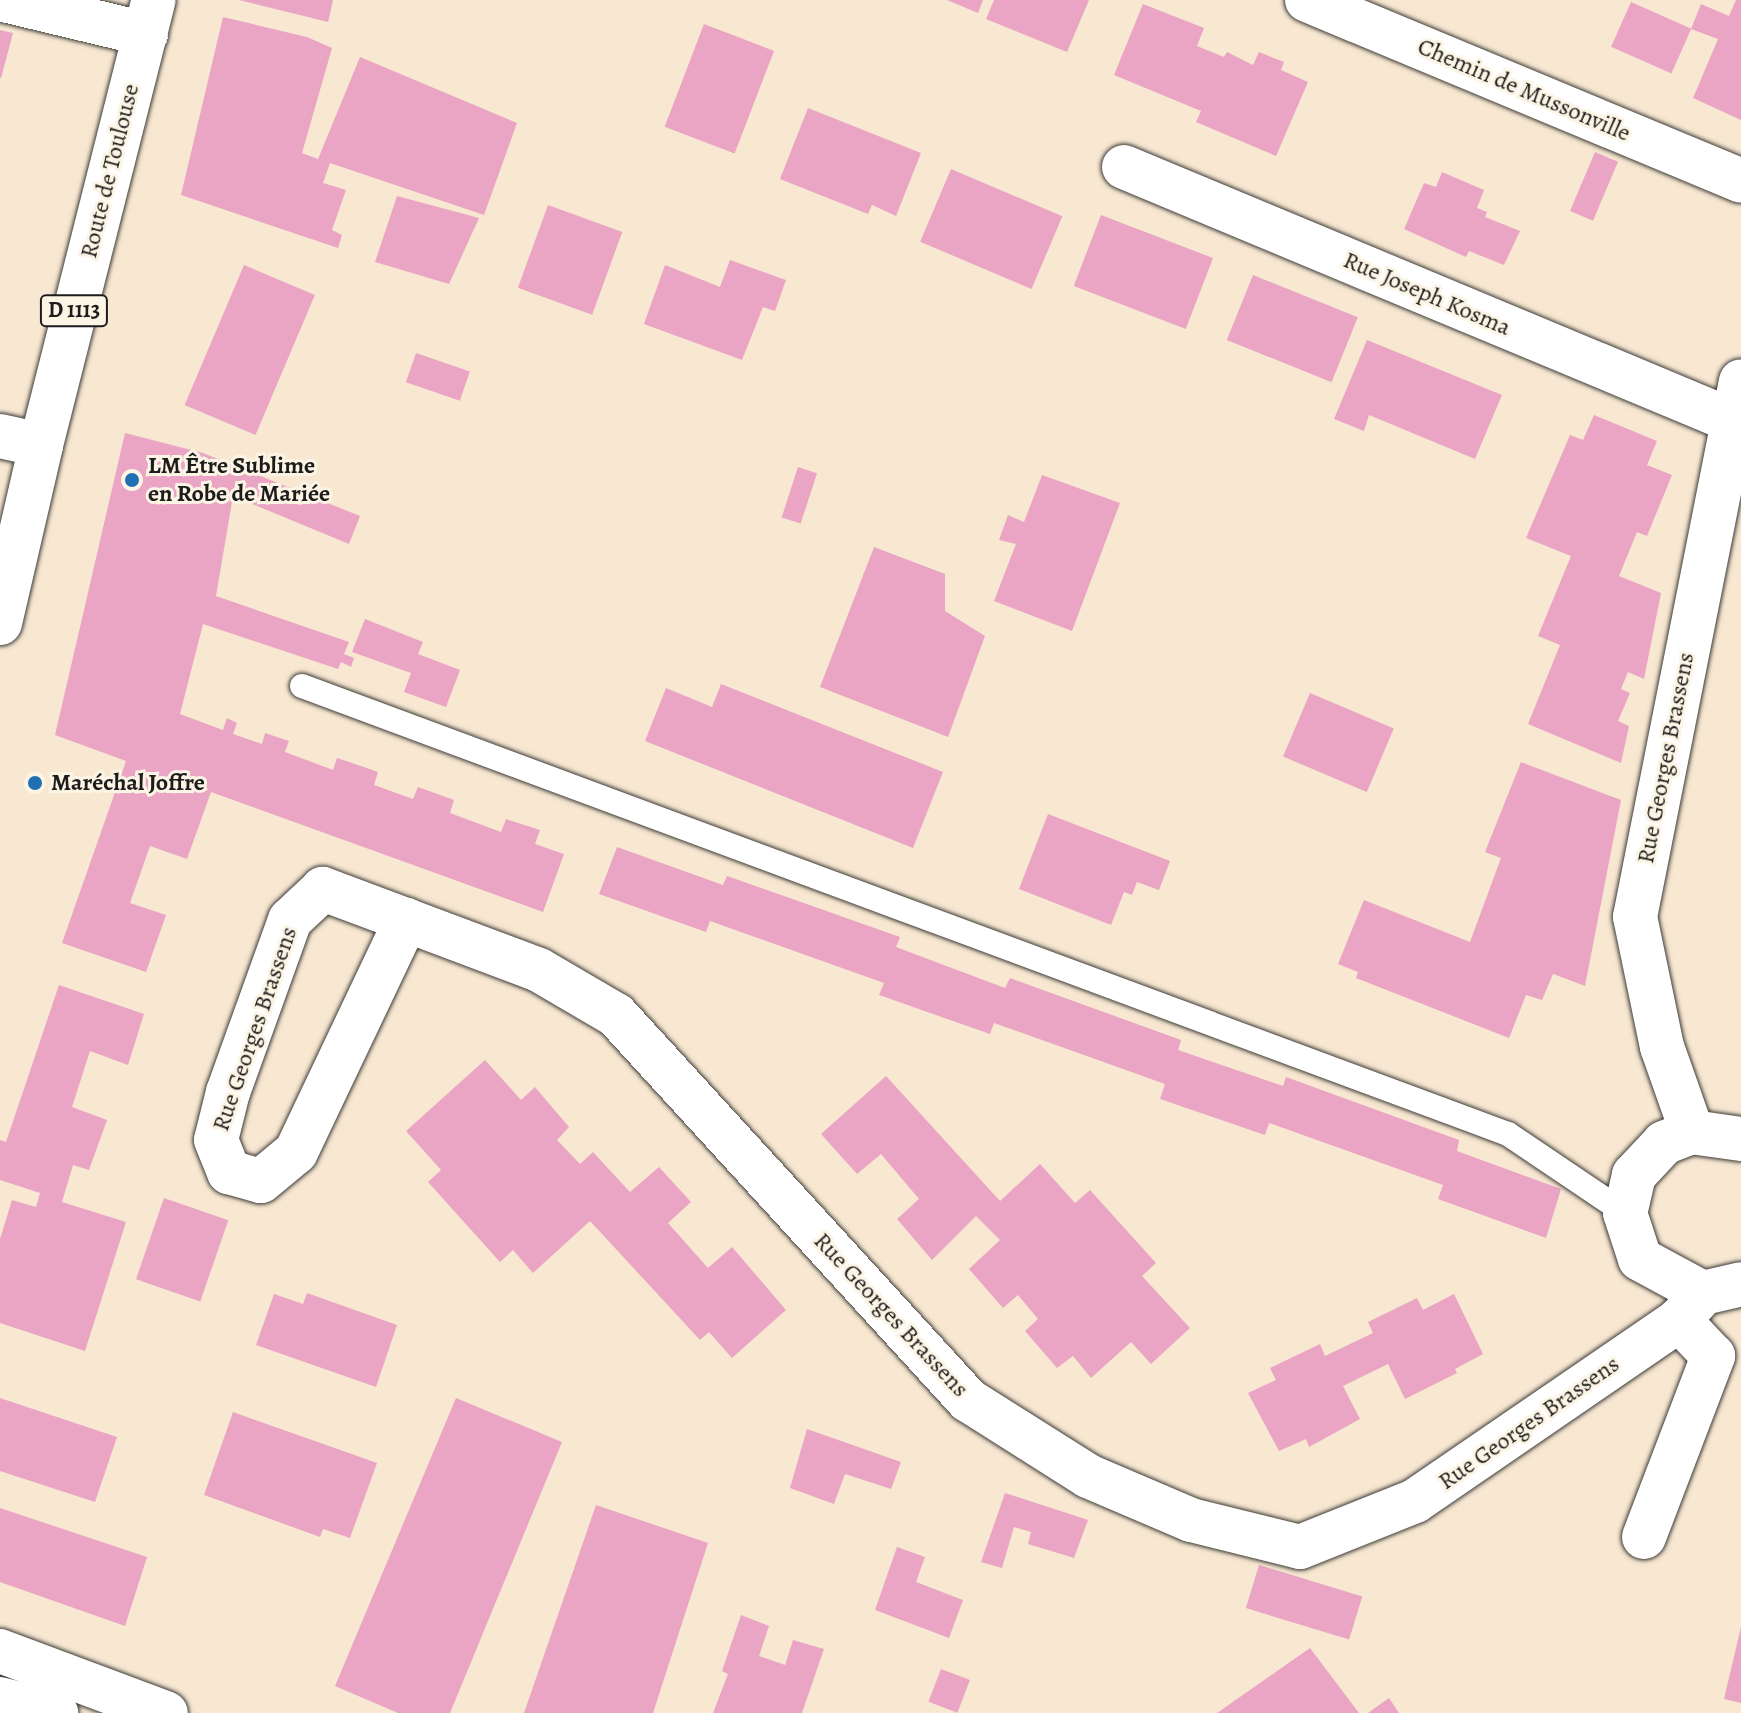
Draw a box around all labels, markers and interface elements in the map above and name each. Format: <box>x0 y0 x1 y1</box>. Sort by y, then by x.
street label: Chemin de Mussonville <box>1413 32 1635 148</box>
street label: Route de Toulouse <box>74 81 146 261</box>
street label: Rue Joseph Kosma <box>1339 246 1515 342</box>
road number: D 1113 <box>38 293 110 329</box>
place label: LM Être Sublime en Robe de Mariée <box>148 452 330 508</box>
marker: LM Être Sublime en Robe de Mariée <box>123 471 141 489</box>
street label: Rue Georges Brassens <box>1631 650 1701 866</box>
place label: Maréchal Joffre <box>51 769 205 797</box>
marker: Maréchal Joffre <box>26 774 44 792</box>
street label: Rue Georges Brassens <box>207 923 303 1135</box>
street label: Rue Georges Brassens <box>807 1227 975 1403</box>
street label: Rue Georges Brassens <box>1433 1350 1625 1496</box>

